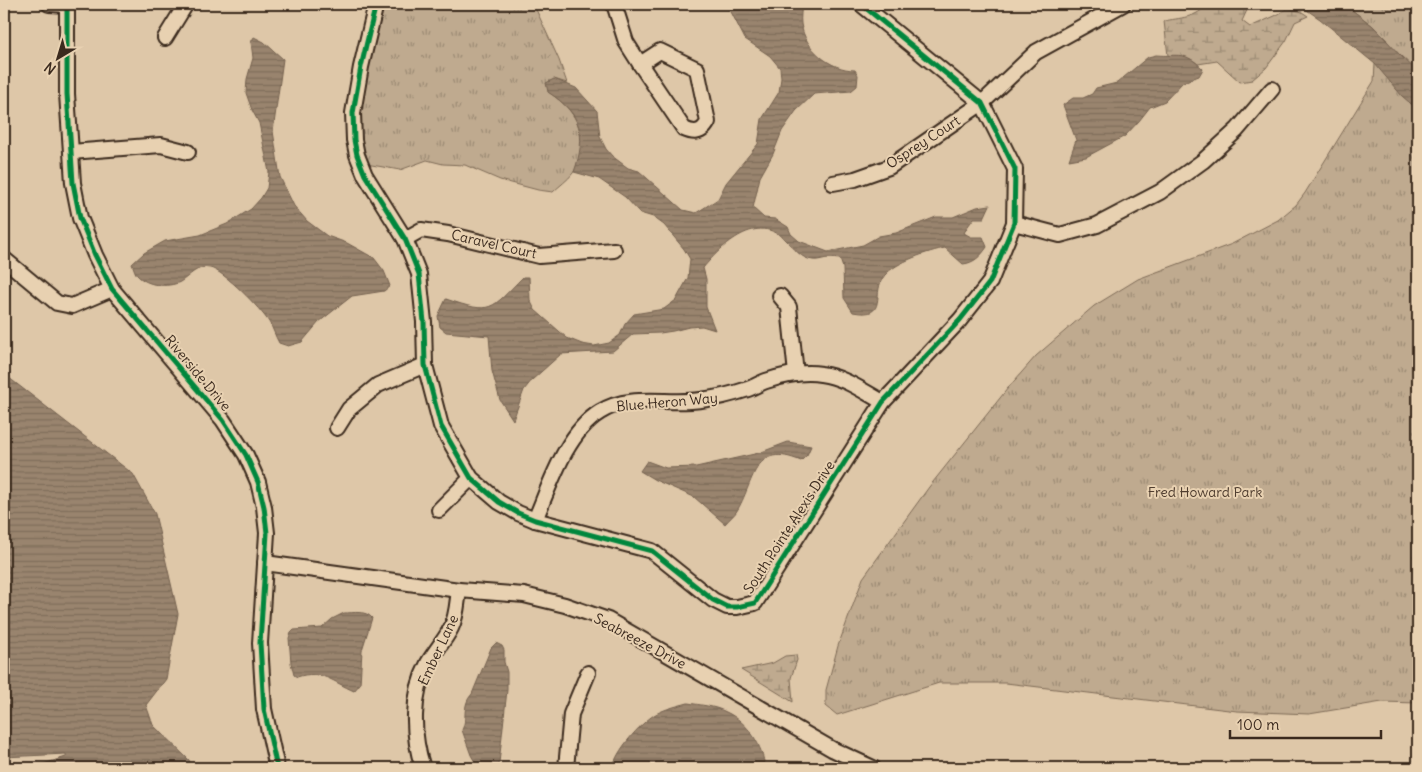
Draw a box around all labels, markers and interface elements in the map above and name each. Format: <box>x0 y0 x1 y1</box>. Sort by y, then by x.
north arrow <box>32 32 82 82</box>
text: N <box>41 58 59 78</box>
street label: Osprey Court <box>883 111 964 173</box>
street label: Caravel Court <box>450 225 539 263</box>
street label: Riverside Drive <box>161 331 235 415</box>
street label: Blue Heron Way <box>615 389 719 415</box>
street label: South Pointe Alexis Drive <box>739 457 839 597</box>
park label: Fred Howard Park <box>1148 483 1262 501</box>
street label: Seabreeze Drive <box>591 609 689 673</box>
street label: Ember Lane <box>414 612 462 688</box>
scale bar <box>1230 707 1381 739</box>
text: 100 m <box>1237 715 1279 734</box>

